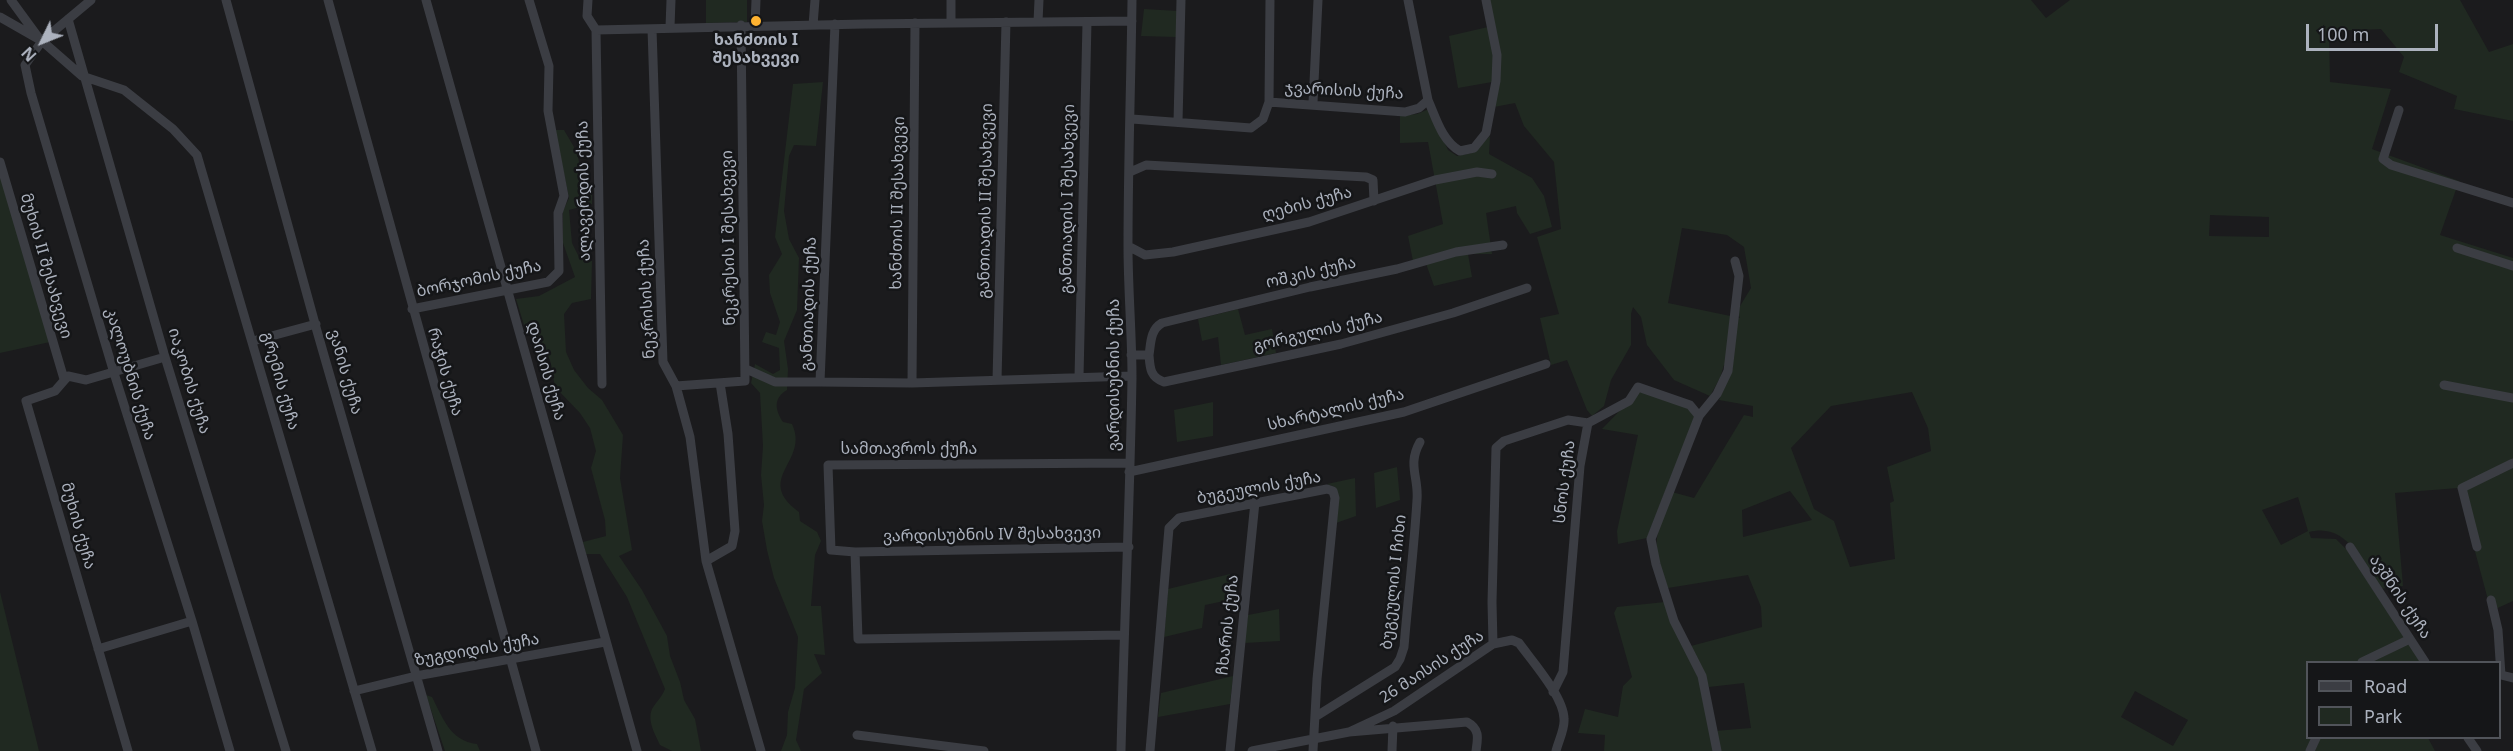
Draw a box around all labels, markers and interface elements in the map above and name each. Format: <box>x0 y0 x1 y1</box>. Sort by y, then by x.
north arrow <box>12 12 72 72</box>
scale bar <box>2309 12 2441 50</box>
marker: ხანძთის I შესახვევი <box>749 14 763 28</box>
text: 100 m <box>2317 22 2369 46</box>
place label: ხანძთის I შესახვევი <box>713 30 799 68</box>
text: N <box>16 42 41 67</box>
street label: ჯვარისის ქუჩა <box>1284 78 1404 104</box>
street label: განთიადის II შესახვევი <box>975 103 997 299</box>
street label: განთიადის I შესახვევი <box>1057 104 1079 294</box>
street label: ხანძთის II შესახვევი <box>887 116 909 290</box>
street label: ალავერდის ქუჩა <box>573 120 595 262</box>
street label: ნეკრესის I შესახვევი <box>718 150 740 326</box>
street label: ღების ქუჩა <box>1260 183 1354 225</box>
street label: მუხის II შესახვევი <box>16 191 76 341</box>
street label: განთიადის ქუჩა <box>797 237 821 371</box>
street label: ნეკრისის ქუჩა <box>634 239 660 359</box>
street label: ოშკის ქუჩა <box>1264 253 1358 293</box>
street label: ბორჯომის ქუჩა <box>415 256 543 302</box>
street label: ვარდისუბნის ქუჩა <box>1104 299 1124 451</box>
street label: კალოუბნის ქუჩა <box>101 305 159 443</box>
street label: გორგულის ქუჩა <box>1252 308 1384 356</box>
street label: დაისის ქუჩა <box>523 319 569 423</box>
street label: იაკობის ქუჩა <box>164 326 214 436</box>
street label: რაჭის ქუჩა <box>423 326 467 418</box>
street label: ვანის ქუჩა <box>324 327 366 417</box>
street label: გრემის ქუჩა <box>257 330 303 432</box>
street label: სხარტალის ქუჩა <box>1266 385 1406 435</box>
street label: სამთავროს ქუჩა <box>841 439 977 459</box>
street label: სნოს ქუჩა <box>1550 439 1580 525</box>
street label: ბუგეულის ქუჩა <box>1195 468 1323 508</box>
street label: მუხის ქუჩა <box>56 480 100 572</box>
street label: ბუგეულის I ჩიხი <box>1377 514 1411 650</box>
street label: ვარდისუბნის IV შესახვევი <box>883 523 1101 547</box>
street label: ავშნის ქუჩა <box>2365 551 2435 643</box>
street label: ჩხარის ქუჩა <box>1213 574 1243 676</box>
street label: 26 მაისის ქუჩა <box>1376 626 1488 708</box>
street label: ზუგდიდის ქუჩა <box>413 630 541 670</box>
legend <box>2306 661 2501 739</box>
text: Road <box>2364 674 2407 698</box>
text: Park <box>2364 704 2402 728</box>

